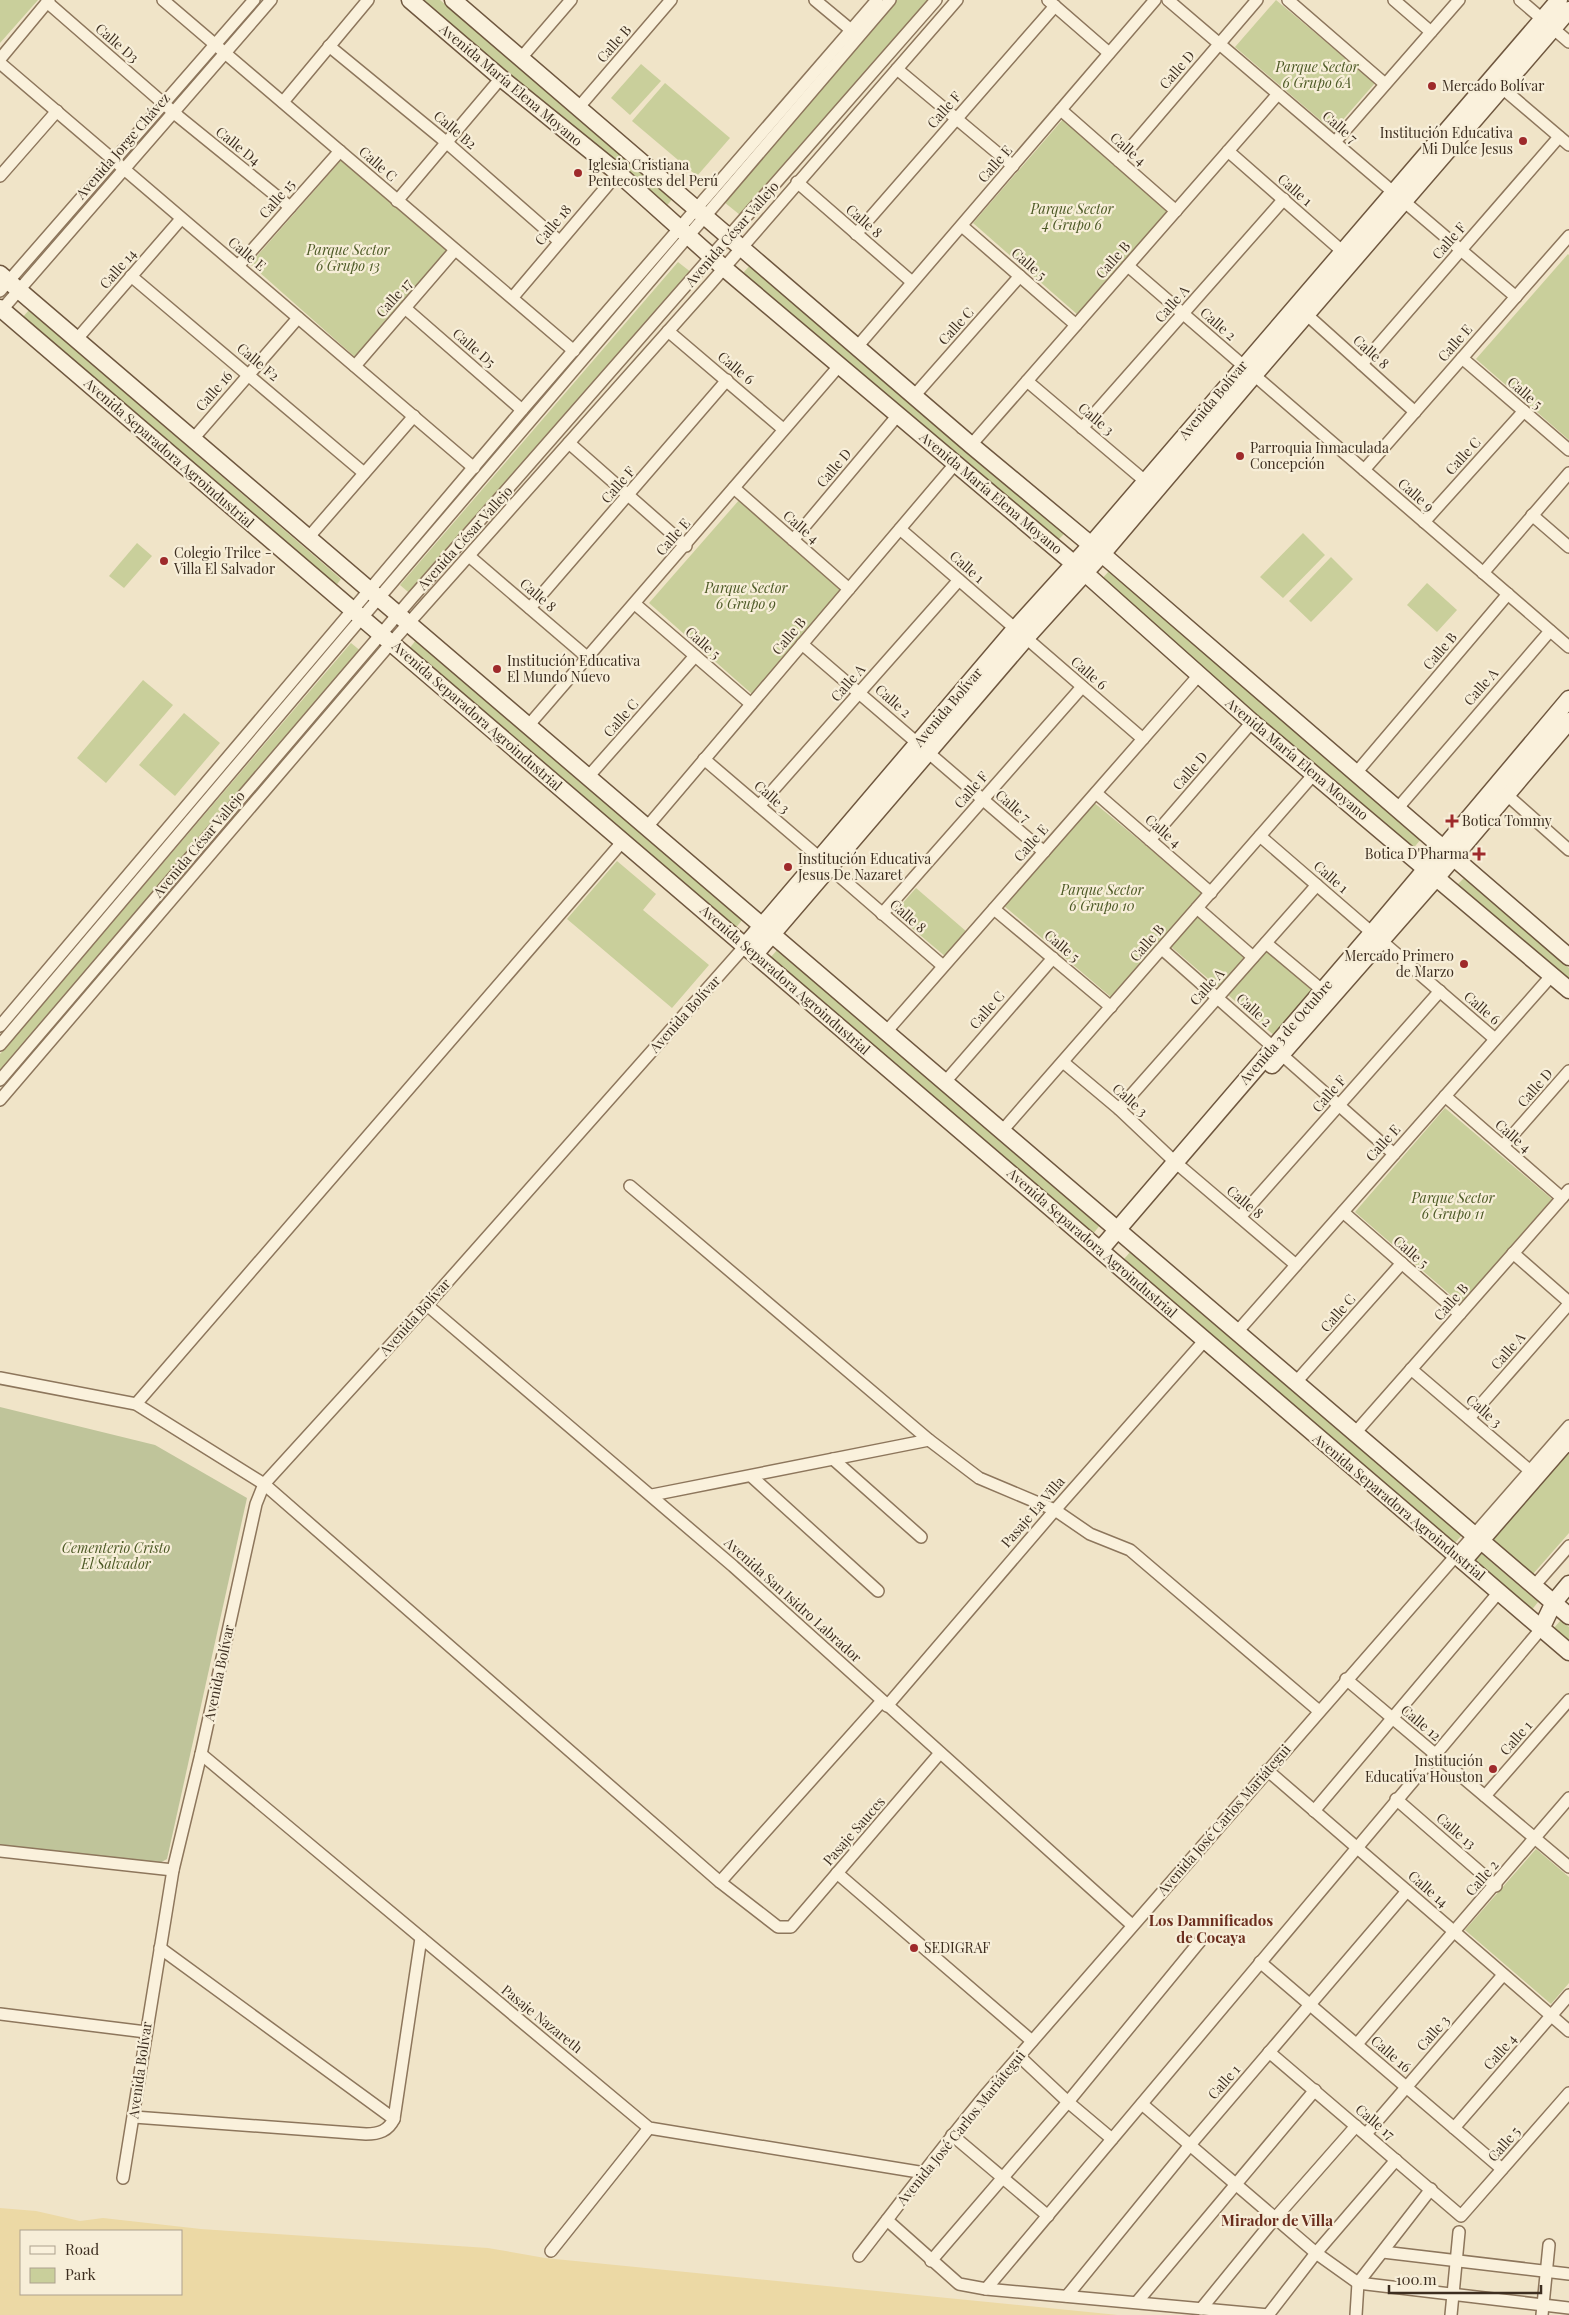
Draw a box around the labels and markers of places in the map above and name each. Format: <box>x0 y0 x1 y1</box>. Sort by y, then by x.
place label: Mercado Bolívar <box>1442 76 1545 95</box>
marker: Mercado Bolívar <box>1426 80 1438 92</box>
place label: Institución Educativa Mi Dulce Jesus <box>1380 123 1513 158</box>
marker: Institución Educativa Mi Dulce Jesus <box>1517 135 1529 147</box>
place label: Iglesia Cristiana Pentecostes del Perú <box>588 155 718 190</box>
marker: Iglesia Cristiana Pentecostes del Perú <box>572 167 584 179</box>
place label: Parroquia Inmaculada Concepción <box>1250 438 1389 473</box>
marker: Parroquia Inmaculada Concepción <box>1234 450 1246 462</box>
place label: Colegio Trilce - Villa El Salvador <box>173 543 276 578</box>
marker: Colegio Trilce - Villa El Salvador <box>158 555 170 567</box>
place label: Institución Educativa El Mundo Nuevo <box>507 651 640 686</box>
marker: Institución Educativa El Mundo Nuevo <box>491 663 503 675</box>
place label: Botica Tommy <box>1462 811 1552 830</box>
marker: Botica Tommy <box>1446 815 1458 827</box>
place label: Botica D'Pharma <box>1365 844 1469 863</box>
marker: Botica D'Pharma <box>1473 848 1485 860</box>
place label: Institución Educativa Jesus De Nazaret <box>797 849 931 884</box>
marker: Institución Educativa Jesus De Nazaret <box>782 861 794 873</box>
place label: Mercado Primero de Marzo <box>1344 946 1454 981</box>
marker: Mercado Primero de Marzo <box>1458 958 1470 970</box>
place label: Institución Educativa Houston <box>1365 1751 1484 1786</box>
marker: Institución Educativa Houston <box>1487 1763 1499 1775</box>
place label: SEDIGRAF <box>924 1938 990 1957</box>
marker: SEDIGRAF <box>908 1942 920 1954</box>

